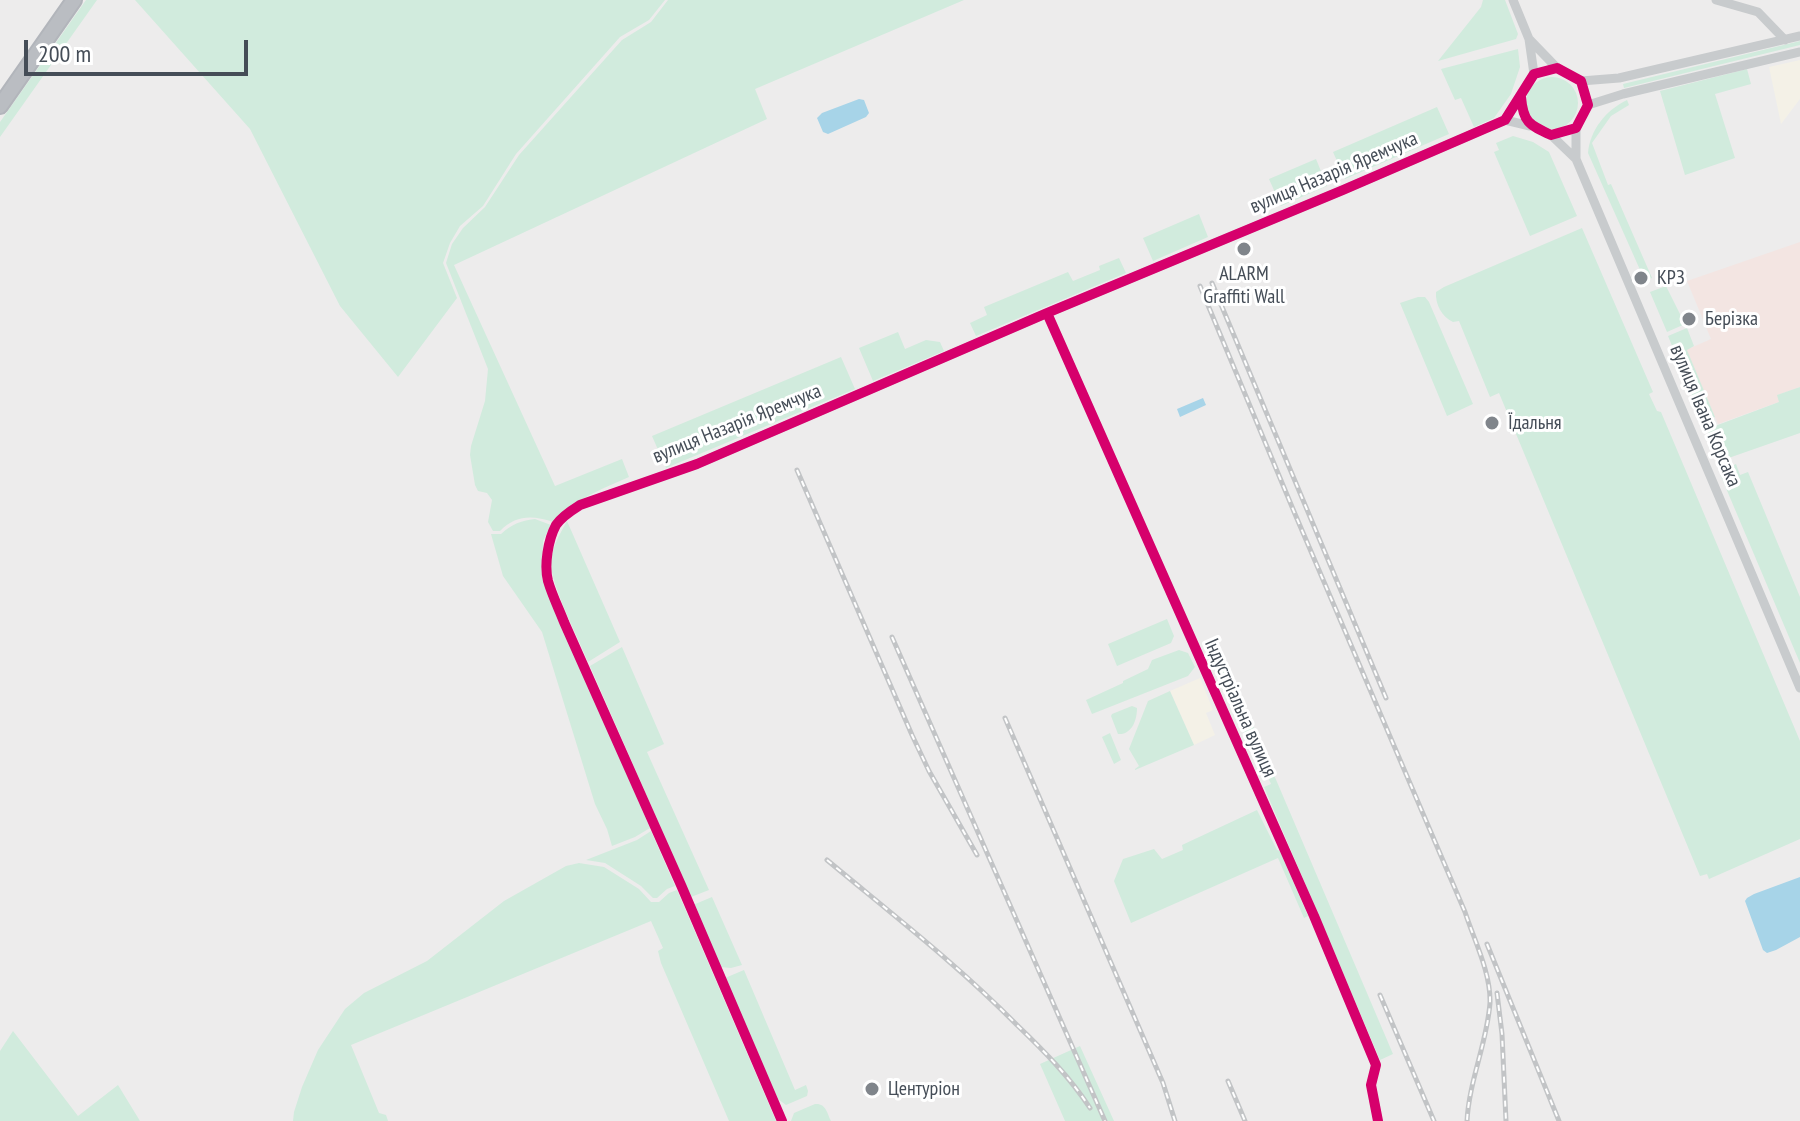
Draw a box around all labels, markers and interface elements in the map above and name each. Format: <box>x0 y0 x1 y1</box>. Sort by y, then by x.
scale bar <box>28 24 252 74</box>
text: 200 m <box>38 38 91 69</box>
street label: вулиця Назарія Яремчука <box>1247 127 1421 219</box>
marker: ALARM Graffiti Wall <box>1235 240 1253 258</box>
place label: ALARM Graffiti Wall <box>1203 262 1285 309</box>
place label: КРЗ <box>1657 266 1685 290</box>
marker: КРЗ <box>1632 269 1650 287</box>
place label: Берізка <box>1705 307 1758 331</box>
marker: Берізка <box>1680 310 1698 328</box>
street label: вулиця Івана Корсака <box>1664 341 1746 491</box>
street label: вулиця Назарія Яремчука <box>649 379 825 469</box>
place label: Їдальня <box>1508 411 1562 435</box>
marker: Їдальня <box>1483 414 1501 432</box>
street label: Індустріальна вулиця <box>1199 635 1281 781</box>
place label: Центуріон <box>888 1077 960 1101</box>
marker: Центуріон <box>863 1080 881 1098</box>

